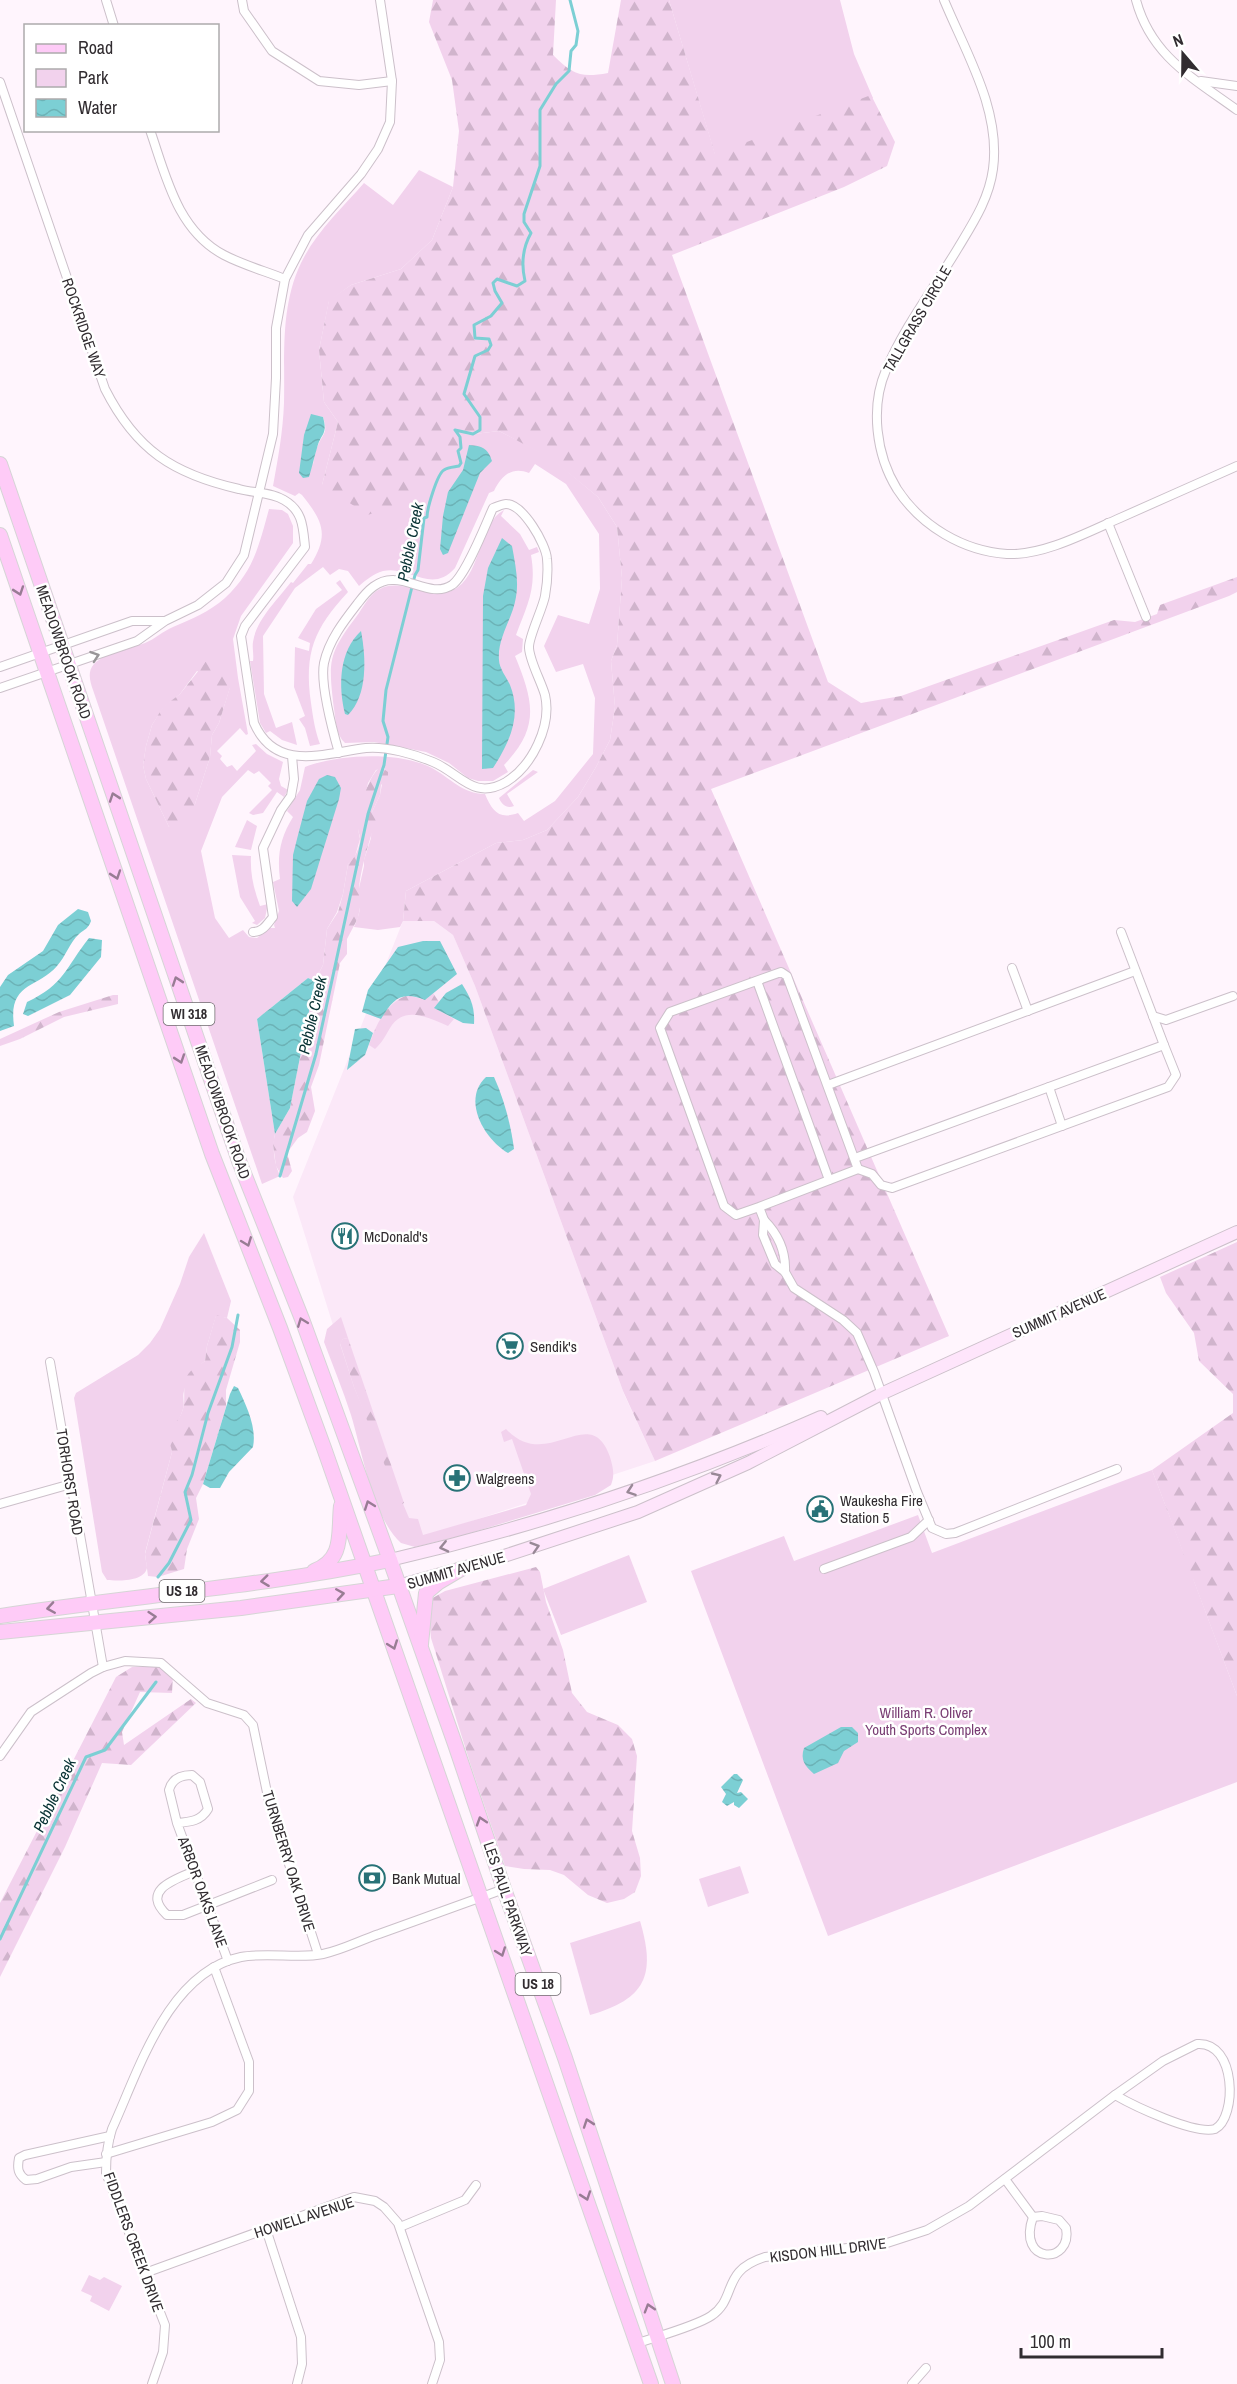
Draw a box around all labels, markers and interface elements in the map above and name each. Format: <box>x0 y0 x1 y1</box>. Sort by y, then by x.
legend <box>24 24 219 132</box>
north arrow <box>1153 24 1213 84</box>
text: N <box>1170 28 1186 52</box>
text: Road <box>78 35 113 60</box>
text: Park <box>78 65 109 90</box>
text: Water <box>78 95 117 120</box>
street label: TALLGRASS CIRCLE <box>878 262 956 376</box>
street label: ROCKRIDGE WAY <box>57 275 111 382</box>
water label: Pebble Creek <box>392 500 428 583</box>
street label: MEADOWBROOK ROAD <box>31 582 97 722</box>
one-way arrow <box>11 585 24 596</box>
one-way arrow <box>89 650 100 663</box>
one-way arrow <box>109 792 121 803</box>
one-way arrow <box>109 869 122 880</box>
water label: Pebble Creek <box>292 973 332 1056</box>
one-way arrow <box>172 976 185 987</box>
road number: WI 318 <box>164 1003 214 1025</box>
street label: MEADOWBROOK ROAD <box>190 1042 256 1182</box>
one-way arrow <box>172 1053 185 1064</box>
restaurant icon: McDonald's <box>330 1221 360 1251</box>
place label: McDonald's <box>364 1226 428 1247</box>
one-way arrow <box>239 1236 252 1247</box>
street label: SUMMIT AVENUE <box>1009 1283 1109 1343</box>
one-way arrow <box>297 1317 310 1328</box>
supermarket icon: Sendik's <box>495 1331 525 1361</box>
place label: Sendik's <box>530 1336 577 1357</box>
street label: TORHORST ROAD <box>51 1427 89 1537</box>
pharmacy icon: Walgreens <box>442 1463 472 1493</box>
place label: Walgreens <box>476 1468 534 1489</box>
one-way arrow <box>711 1473 722 1485</box>
one-way arrow <box>626 1483 637 1496</box>
place label: Waukesha Fire Station 5 <box>840 1490 923 1528</box>
public building icon: Waukesha Fire Station 5 <box>805 1494 835 1524</box>
one-way arrow <box>364 1500 377 1511</box>
one-way arrow <box>439 1540 449 1553</box>
one-way arrow <box>530 1542 540 1554</box>
street label: SUMMIT AVENUE <box>405 1546 507 1594</box>
one-way arrow <box>261 1574 270 1587</box>
road number: US 18 <box>160 1580 204 1602</box>
one-way arrow <box>335 1588 345 1600</box>
one-way arrow <box>46 1602 56 1614</box>
one-way arrow <box>148 1611 157 1624</box>
one-way arrow <box>385 1639 398 1650</box>
park label: William R. Oliver Youth Sports Complex <box>865 1702 988 1740</box>
water label: Pebble Creek <box>27 1754 81 1836</box>
street label: TURNBERRY OAK DRIVE <box>258 1788 320 1934</box>
one-way arrow <box>476 1816 488 1826</box>
street label: ARBOR OAKS LANE <box>173 1833 233 1951</box>
street label: LES PAUL PARKWAY <box>479 1839 538 1960</box>
bank icon: Bank Mutual <box>357 1863 387 1893</box>
place label: Bank Mutual <box>392 1868 460 1889</box>
one-way arrow <box>493 1946 506 1957</box>
road number: US 18 <box>516 1973 560 1995</box>
one-way arrow <box>582 2118 595 2129</box>
street label: FIDDLERS CREEK DRIVE <box>99 2169 169 2315</box>
one-way arrow <box>579 2190 592 2200</box>
street label: HOWELL AVENUE <box>251 2191 357 2243</box>
street label: KISDON HILL DRIVE <box>769 2232 887 2268</box>
one-way arrow <box>644 2303 657 2314</box>
scale bar <box>1021 2321 1162 2359</box>
text: 100 m <box>1030 2329 1071 2354</box>

